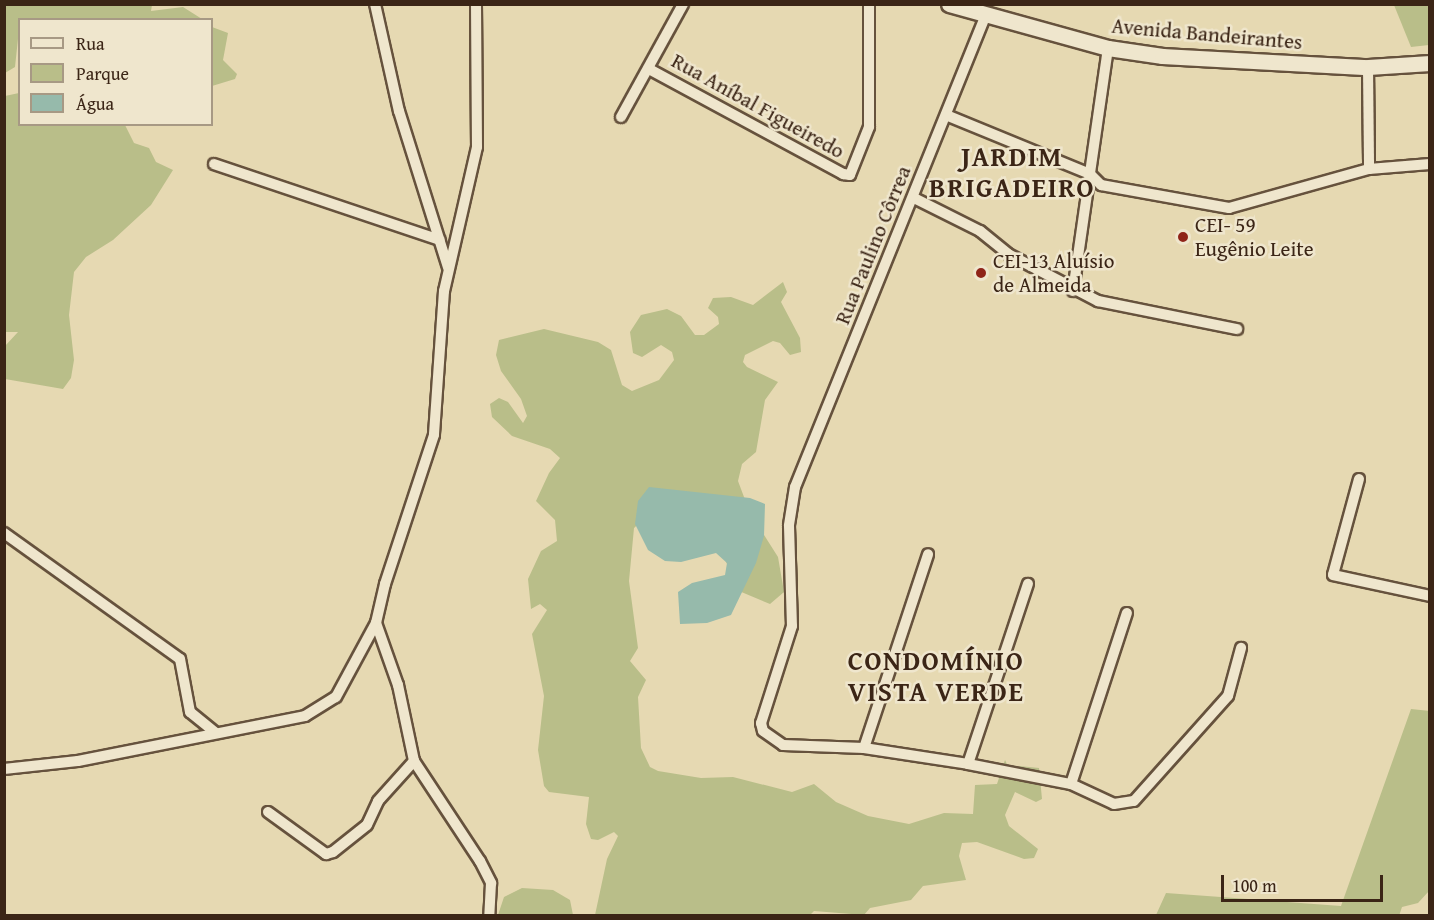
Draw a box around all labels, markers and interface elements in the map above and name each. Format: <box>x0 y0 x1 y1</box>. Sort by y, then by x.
street label: Avenida Bandeirantes <box>1111 13 1303 55</box>
legend <box>18 18 213 126</box>
text: Rua <box>76 30 105 57</box>
street label: Rua Aníbal Figueiredo <box>667 48 849 164</box>
text: Parque <box>76 60 129 87</box>
text: Água <box>76 90 114 117</box>
district label: JARDIM BRIGADEIRO <box>929 140 1095 203</box>
street label: Rua Paulino Côrrea <box>830 162 916 328</box>
place label: CEI- 59 Eugênio Leite <box>1195 212 1314 262</box>
marker: CEI- 59 Eugênio Leite <box>1176 230 1190 244</box>
place label: CEI-13 Aluísio de Almeida <box>993 248 1114 298</box>
marker: CEI-13 Aluísio de Almeida <box>974 266 988 280</box>
district label: CONDOMÍNIO VISTA VERDE <box>848 644 1024 707</box>
scale bar <box>1224 863 1386 901</box>
text: 100 m <box>1232 872 1277 899</box>

